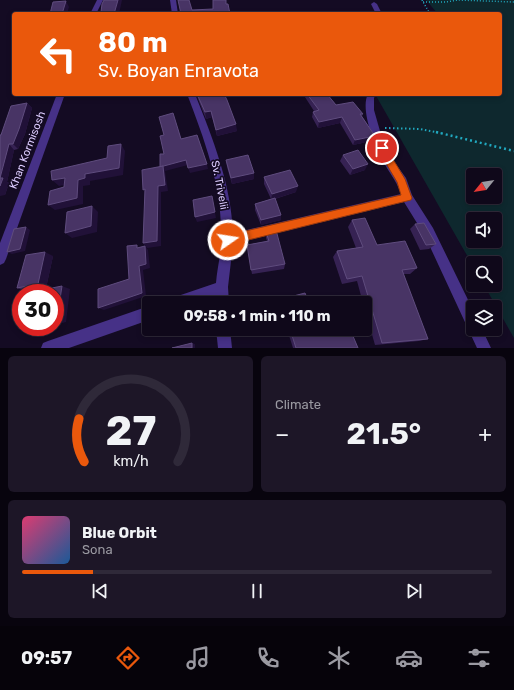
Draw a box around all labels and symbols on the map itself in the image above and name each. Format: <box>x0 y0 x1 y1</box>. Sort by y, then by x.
street label: Khan Kormisosh <box>7 109 48 191</box>
pin <box>365 131 399 165</box>
street label: Sv. Trivelii <box>208 159 231 211</box>
north arrow <box>466 168 502 204</box>
position arrow <box>207 219 249 261</box>
speed limit sign: 30 <box>12 284 64 336</box>

